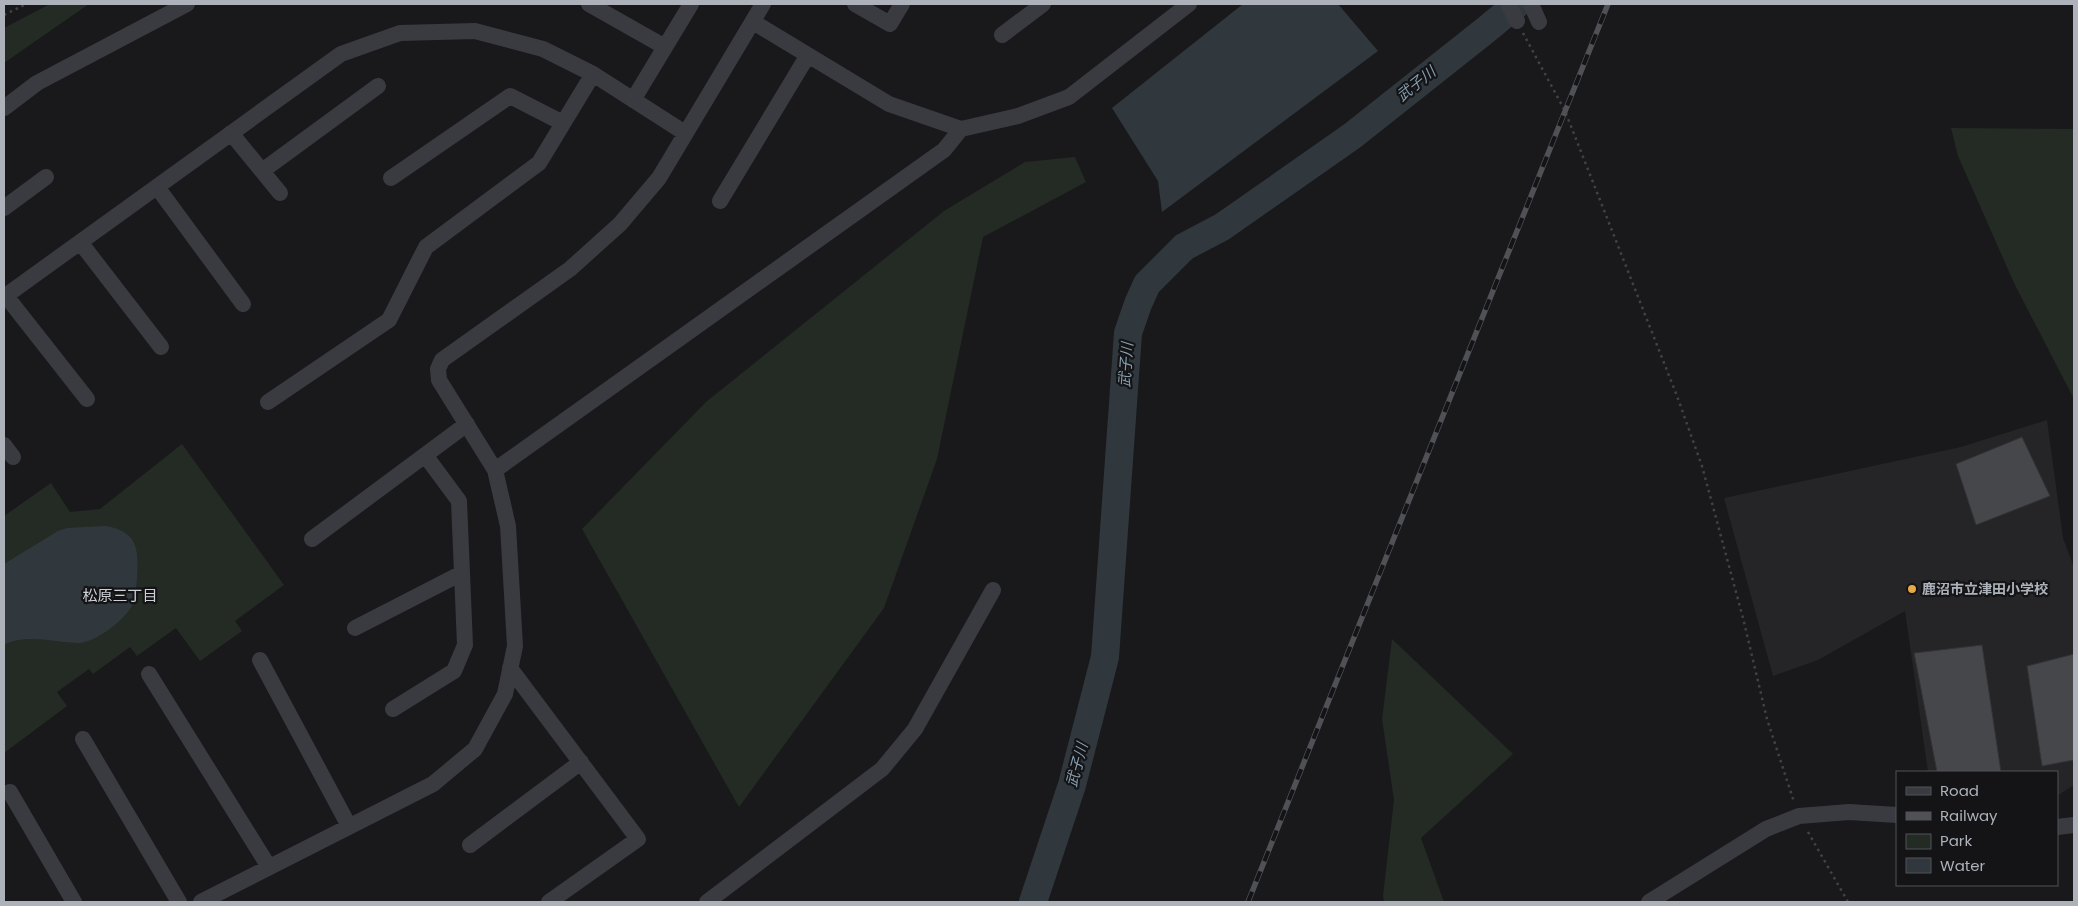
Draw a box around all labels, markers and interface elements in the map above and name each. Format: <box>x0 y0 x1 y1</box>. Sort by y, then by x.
water label: 武子川 <box>1392 60 1441 106</box>
water label: 武子川 <box>1113 340 1138 388</box>
place label: 鹿沼市立津田小学校 <box>1922 579 2048 599</box>
marker: 鹿沼市立津田小学校 <box>1906 583 1918 595</box>
district label: 松原三丁目 <box>82 585 158 606</box>
water label: 武子川 <box>1061 738 1093 789</box>
legend <box>1896 771 2058 886</box>
text: Road <box>1940 780 1979 801</box>
text: Railway <box>1940 805 1998 826</box>
text: Park <box>1940 830 1972 851</box>
text: Water <box>1940 855 1986 876</box>

